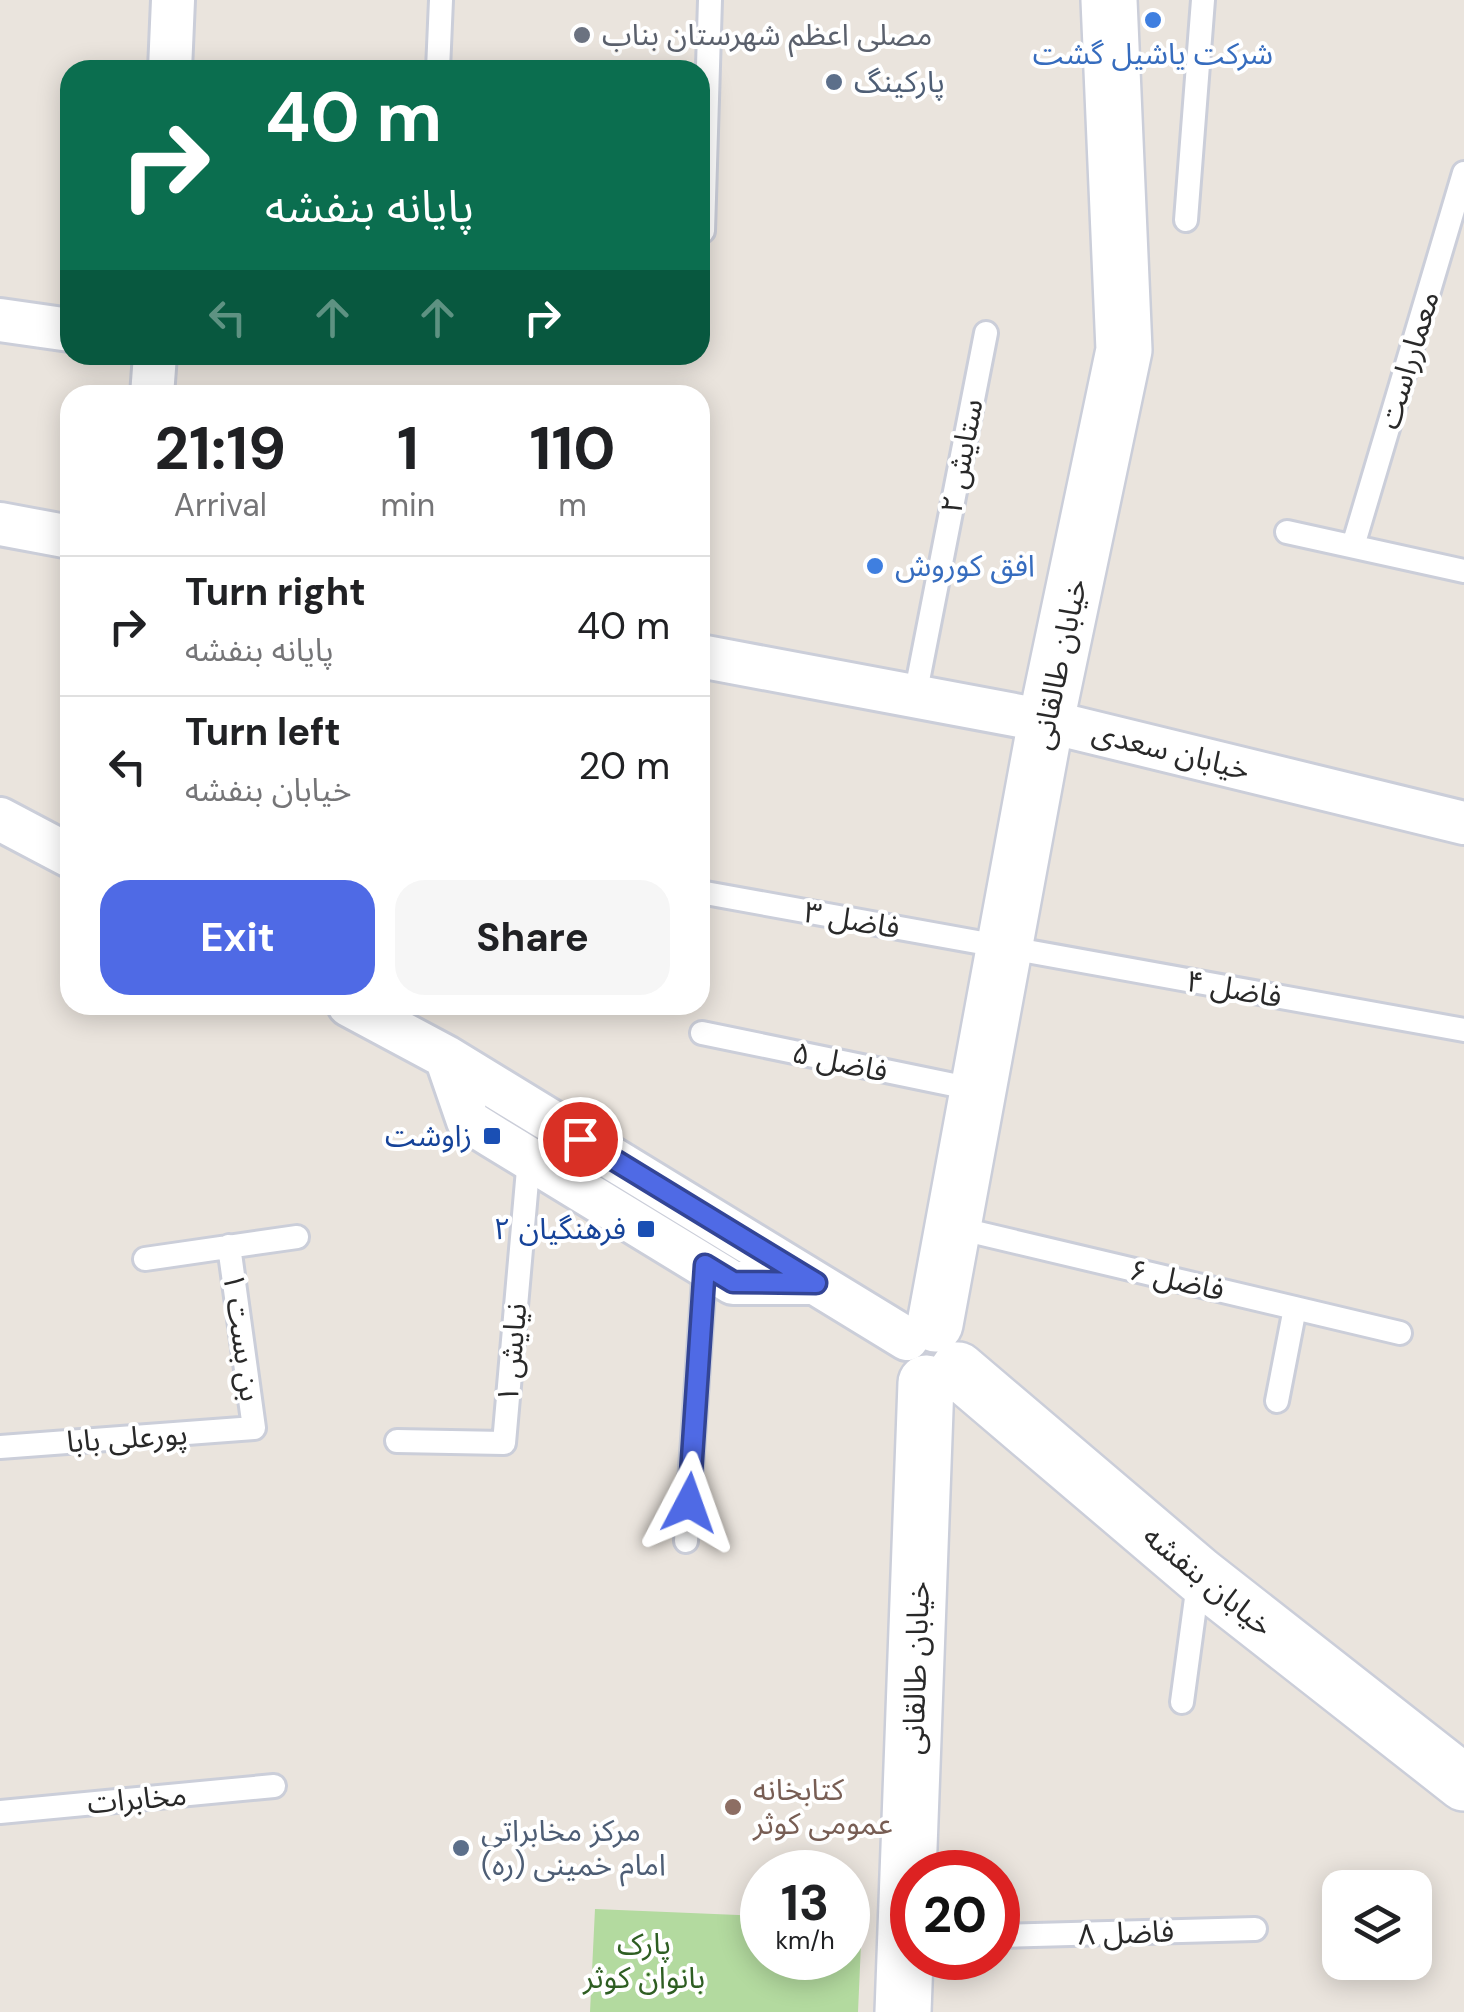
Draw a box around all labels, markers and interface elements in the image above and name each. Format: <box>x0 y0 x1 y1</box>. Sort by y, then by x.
marker: شرکت یاشیل گشت <box>1142 9 1164 31</box>
place label: مصلی اعظم شهرستان بناب <box>602 15 932 58</box>
marker: مصلی اعظم شهرستان بناب <box>571 24 593 46</box>
place label: شرکت یاشیل گشت <box>1033 34 1273 73</box>
place label: پارکینگ <box>854 62 945 101</box>
marker: پارکینگ <box>823 71 845 93</box>
text: 40 m <box>265 72 442 163</box>
icon: right <box>100 100 230 230</box>
text: پایانه بنفشه <box>265 177 474 236</box>
street label: معمارراست <box>1369 286 1448 434</box>
icon: left <box>200 290 255 345</box>
icon: ahead <box>305 290 360 345</box>
icon: ahead <box>410 290 465 345</box>
icon: right <box>515 290 570 345</box>
street label: ستایش ۲ <box>931 395 992 516</box>
text: 21:19 <box>154 409 286 488</box>
text: 1 <box>397 409 419 488</box>
text: 110 <box>530 409 616 488</box>
text: Arrival <box>174 484 267 526</box>
text: min <box>381 484 435 526</box>
text: m <box>558 484 587 526</box>
place label: افق کوروش <box>895 546 1035 585</box>
marker: افق کوروش <box>864 555 886 577</box>
text: Turn right <box>185 567 366 617</box>
street label: خیابان طالقانی <box>1021 575 1096 753</box>
icon: right <box>100 599 155 654</box>
text: 40 m <box>577 601 670 651</box>
text: پایانه بنفشه <box>185 629 334 671</box>
text: Turn left <box>185 707 341 757</box>
street label: خیابان سعدی <box>1088 712 1254 789</box>
icon: left <box>100 739 155 794</box>
text: 20 m <box>579 741 670 791</box>
text: خیابان بنفشه <box>185 769 352 811</box>
button: Exit <box>100 880 375 995</box>
button: Share <box>395 880 670 995</box>
street label: فاضل ۳ <box>801 892 903 947</box>
street label: فاضل ۴ <box>1183 961 1285 1016</box>
street label: فاضل ۵ <box>789 1032 891 1091</box>
pin <box>538 1097 623 1182</box>
icon: arrive <box>553 1112 608 1167</box>
place label: زاوشت <box>385 1116 472 1155</box>
marker: زاوشت <box>481 1125 503 1147</box>
place label: فرهنگیان ۲ <box>494 1209 626 1248</box>
marker: فرهنگیان ۲ <box>635 1218 657 1240</box>
street label: فاضل ۶ <box>1126 1250 1228 1309</box>
street label: بن بست ۱ <box>214 1270 271 1404</box>
street label: نیایش ۱ <box>488 1301 535 1405</box>
street label: پورعلی بابا <box>65 1414 189 1461</box>
position arrow <box>637 1451 741 1555</box>
street label: خیابان بنفشه <box>1135 1516 1281 1645</box>
street label: خیابان طالقانی <box>893 1581 938 1755</box>
place label: کتابخانه عمومی کوثر <box>752 1770 893 1843</box>
street label: مخابرات <box>86 1775 188 1822</box>
marker: کتابخانه عمومی کوثر <box>722 1796 744 1818</box>
place label: مرکز مخابراتی امام خمینی (ره) <box>481 1811 666 1887</box>
marker: مرکز مخابراتی امام خمینی (ره) <box>450 1837 472 1859</box>
speed limit sign: 20 <box>890 1850 1020 1980</box>
text: 13 <box>781 1870 829 1936</box>
map controls <box>1322 1870 1432 1980</box>
button: layers <box>1322 1870 1432 1980</box>
street label: فاضل ۸ <box>1077 1911 1175 1954</box>
park label: پارک بانوان کوثر <box>582 1924 705 1997</box>
text: km/h <box>775 1924 835 1957</box>

